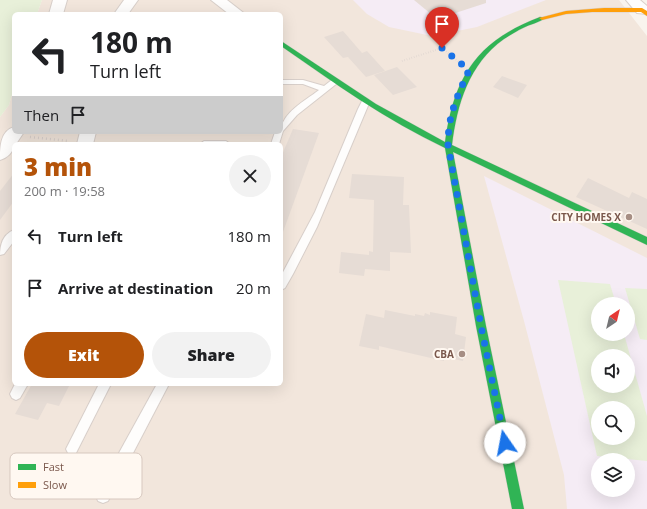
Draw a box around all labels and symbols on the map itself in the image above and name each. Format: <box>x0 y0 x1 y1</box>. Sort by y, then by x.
pin <box>425 7.0 459 48</box>
place label: CITY HOMES X <box>551 210 621 224</box>
marker: CITY HOMES X <box>624 212 634 222</box>
north arrow <box>591 297 635 341</box>
place label: CBA <box>434 347 454 361</box>
marker: CBA <box>457 349 467 359</box>
position arrow <box>484 422 526 464</box>
legend <box>10 453 142 499</box>
text: Fast <box>43 459 64 474</box>
text: Slow <box>43 477 67 492</box>

